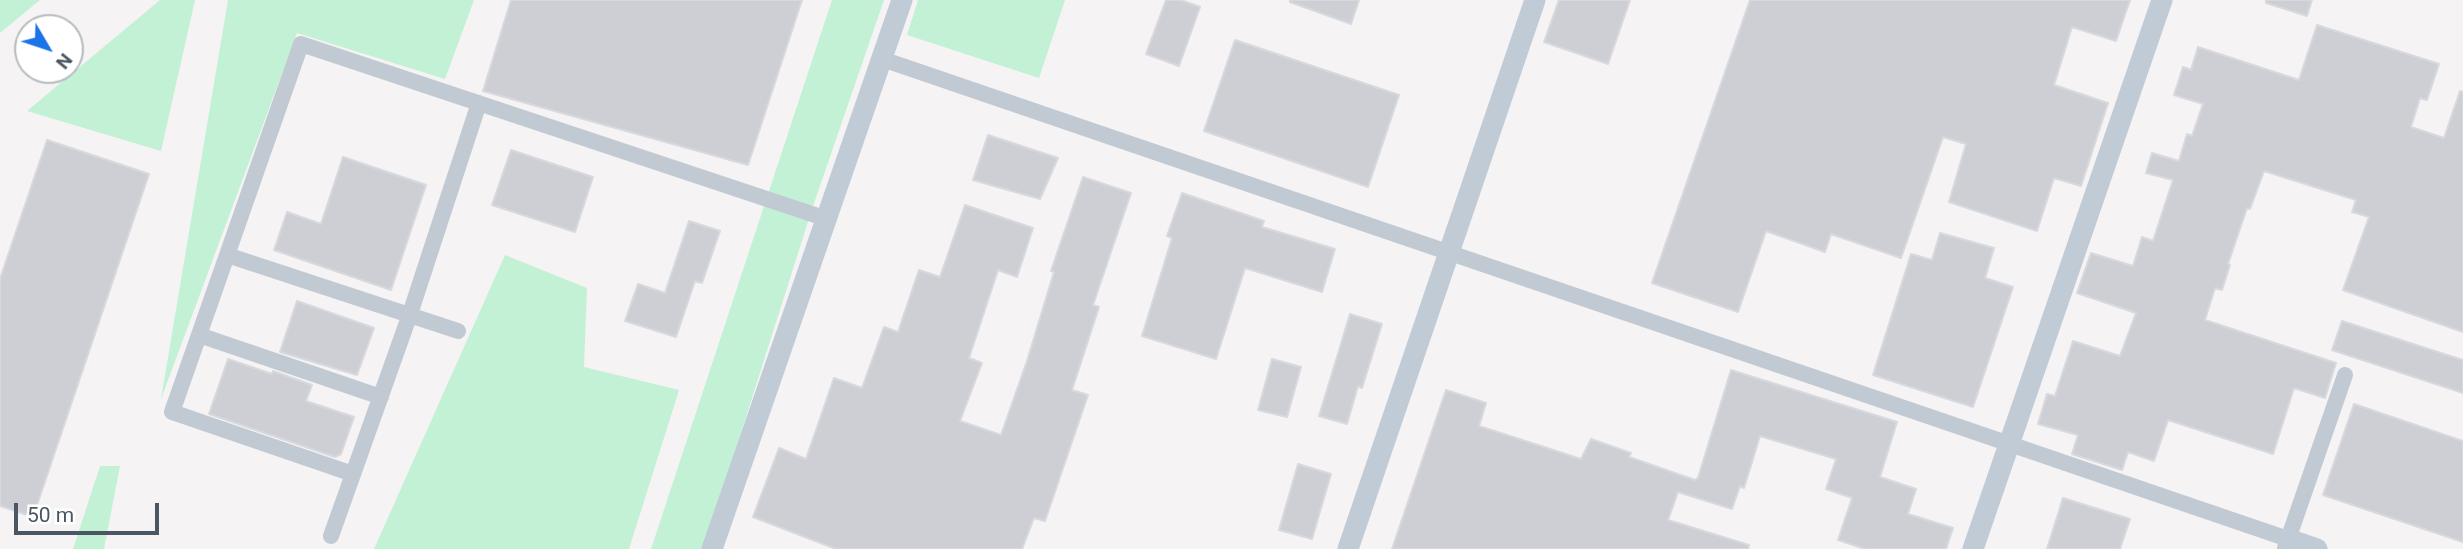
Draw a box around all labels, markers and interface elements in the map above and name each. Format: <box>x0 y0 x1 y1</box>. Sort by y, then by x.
north arrow <box>14 14 84 84</box>
text: N <box>51 49 77 74</box>
scale bar <box>18 490 163 534</box>
text: 50 m <box>27 503 74 527</box>

